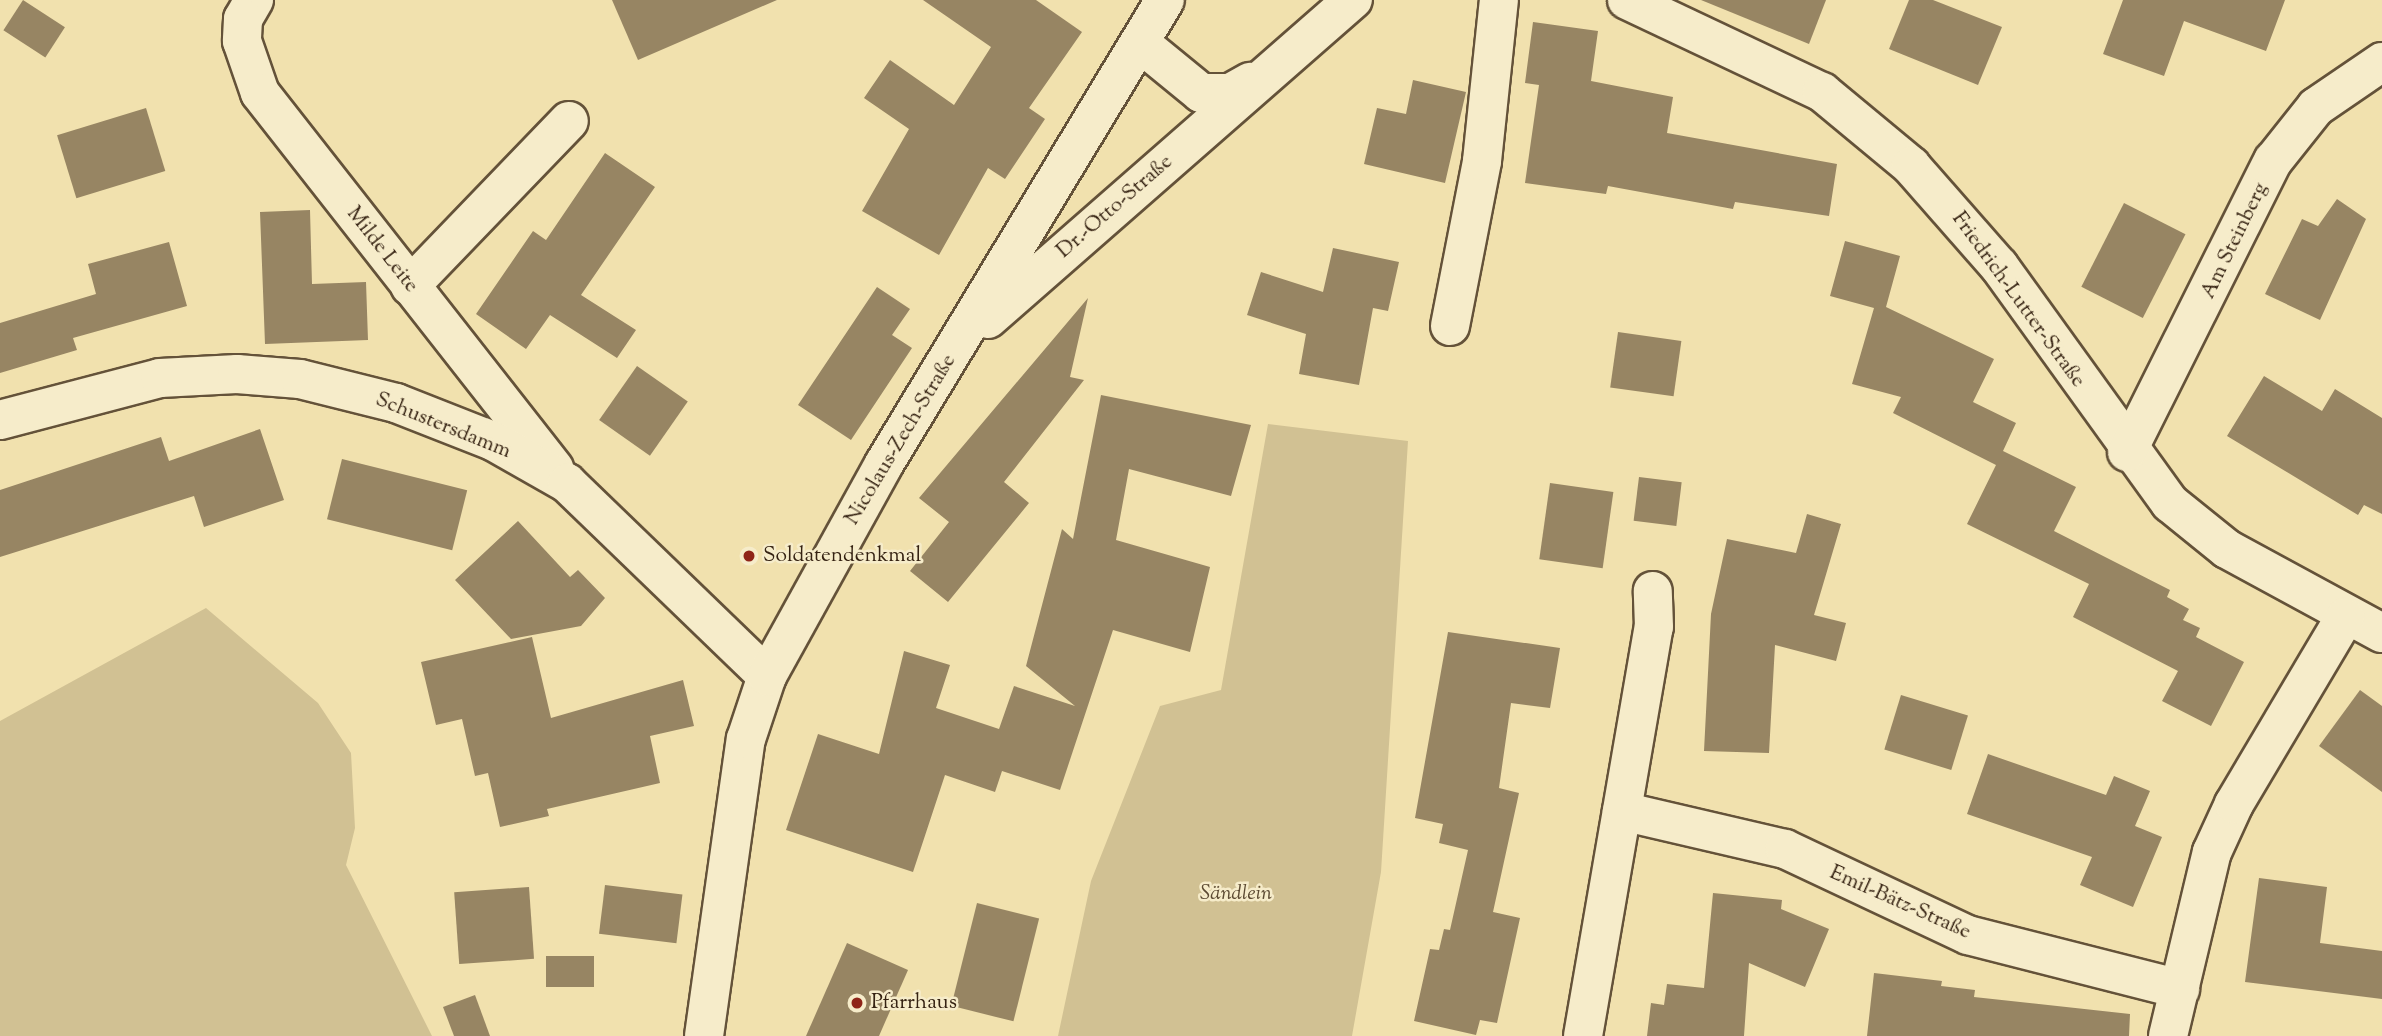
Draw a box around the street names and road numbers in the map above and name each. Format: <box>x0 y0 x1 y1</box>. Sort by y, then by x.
street label: Dr.-Otto-Straße <box>1052 150 1178 264</box>
street label: Am Steinberg <box>2196 179 2274 303</box>
street label: Milde Leite <box>341 202 423 298</box>
street label: Friedrich-Lutter-Straße <box>1946 207 2090 393</box>
street label: Nicolaus-Zech-Straße <box>840 350 962 530</box>
street label: Schustersdamm <box>372 387 514 465</box>
street label: Emil-Bätz-Straße <box>1826 861 1974 945</box>

